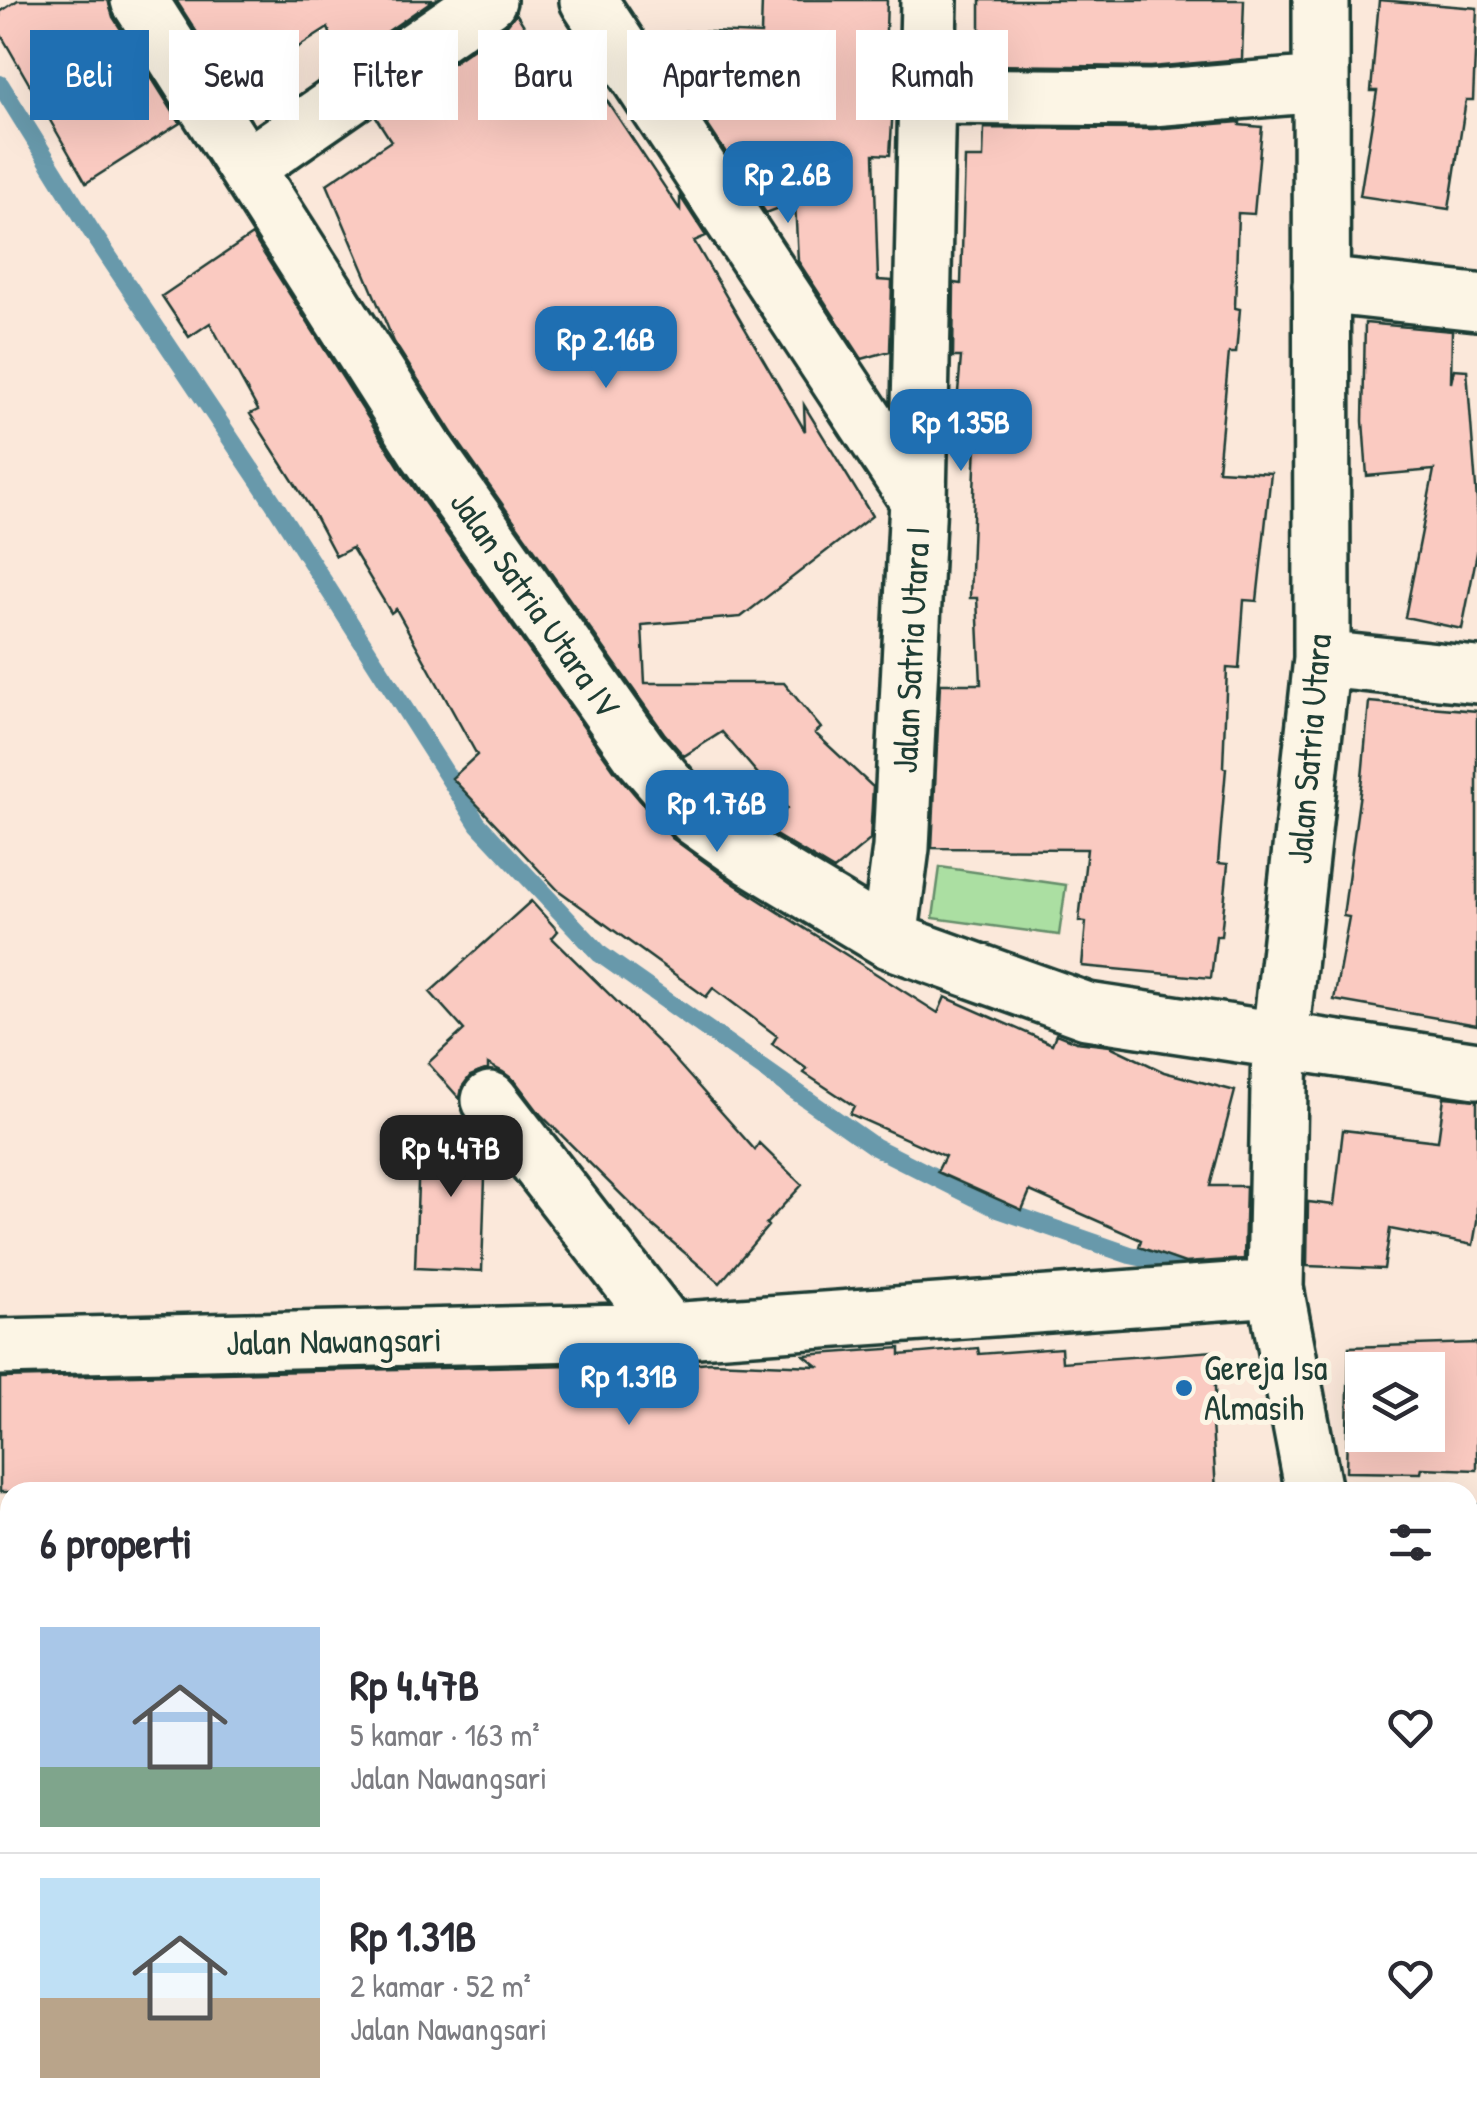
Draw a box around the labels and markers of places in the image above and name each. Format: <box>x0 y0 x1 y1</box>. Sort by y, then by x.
pin: Rp 2.6B <box>696 141 880 226</box>
pin: Rp 2.16B <box>503 306 709 391</box>
pin: Rp 1.35B <box>858 389 1064 474</box>
pin: Rp 1.76B <box>614 770 820 855</box>
pin: Rp 4.47B <box>348 1115 554 1200</box>
pin: Rp 1.31B <box>526 1343 732 1428</box>
place label: Gereja Isa Almasih <box>1204 1344 1328 1431</box>
marker: Gereja Isa Almasih <box>1173 1377 1195 1399</box>

